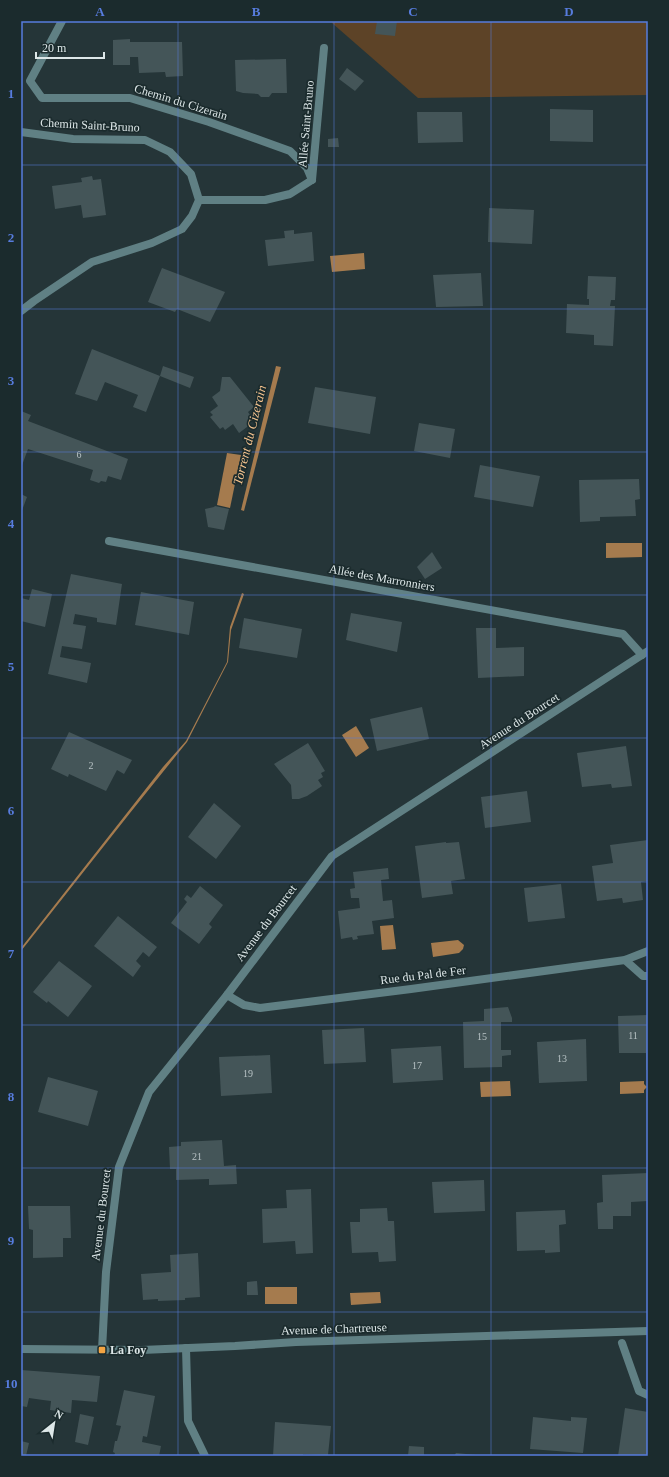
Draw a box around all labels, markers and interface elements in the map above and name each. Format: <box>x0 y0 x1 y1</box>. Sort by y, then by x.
text: A <box>95 4 105 19</box>
text: B <box>252 4 261 19</box>
text: C <box>408 4 418 19</box>
text: D <box>564 4 574 19</box>
scale bar <box>36 34 104 60</box>
text: 20 m <box>42 41 67 55</box>
street label: Allée Saint-Bruno <box>295 80 317 168</box>
street label: Chemin du Cizerain <box>133 81 229 123</box>
text: 1 <box>8 86 14 101</box>
street label: Chemin Saint-Bruno <box>40 115 140 135</box>
text: 2 <box>8 230 14 245</box>
text: 3 <box>8 373 15 388</box>
water label: Torrent du Cizerain <box>230 384 269 487</box>
house number: 6 <box>77 449 82 460</box>
text: 4 <box>8 516 15 531</box>
street label: Allée des Marronniers <box>328 562 436 594</box>
text: 5 <box>8 659 15 674</box>
street label: Avenue du Bourcet <box>476 690 562 752</box>
house number: 2 <box>89 760 94 771</box>
text: 6 <box>8 803 15 818</box>
street label: Avenue du Bourcet <box>233 881 300 964</box>
text: 7 <box>8 946 15 961</box>
street label: Rue du Pal de Fer <box>379 963 467 987</box>
house number: 11 <box>628 1030 638 1041</box>
house number: 15 <box>477 1031 487 1042</box>
house number: 13 <box>557 1053 567 1064</box>
house number: 17 <box>412 1060 422 1071</box>
house number: 19 <box>243 1068 253 1079</box>
text: 8 <box>8 1089 15 1104</box>
house number: 21 <box>192 1151 202 1162</box>
street label: Avenue du Bourcet <box>88 1168 114 1262</box>
text: 9 <box>8 1233 15 1248</box>
street label: Avenue de Chartreuse <box>281 1320 387 1338</box>
place label: La Foy <box>110 1343 146 1357</box>
marker: La Foy <box>97 1345 107 1355</box>
text: 10 <box>5 1376 18 1391</box>
north arrow <box>34 1403 74 1443</box>
text: N <box>53 1407 65 1422</box>

